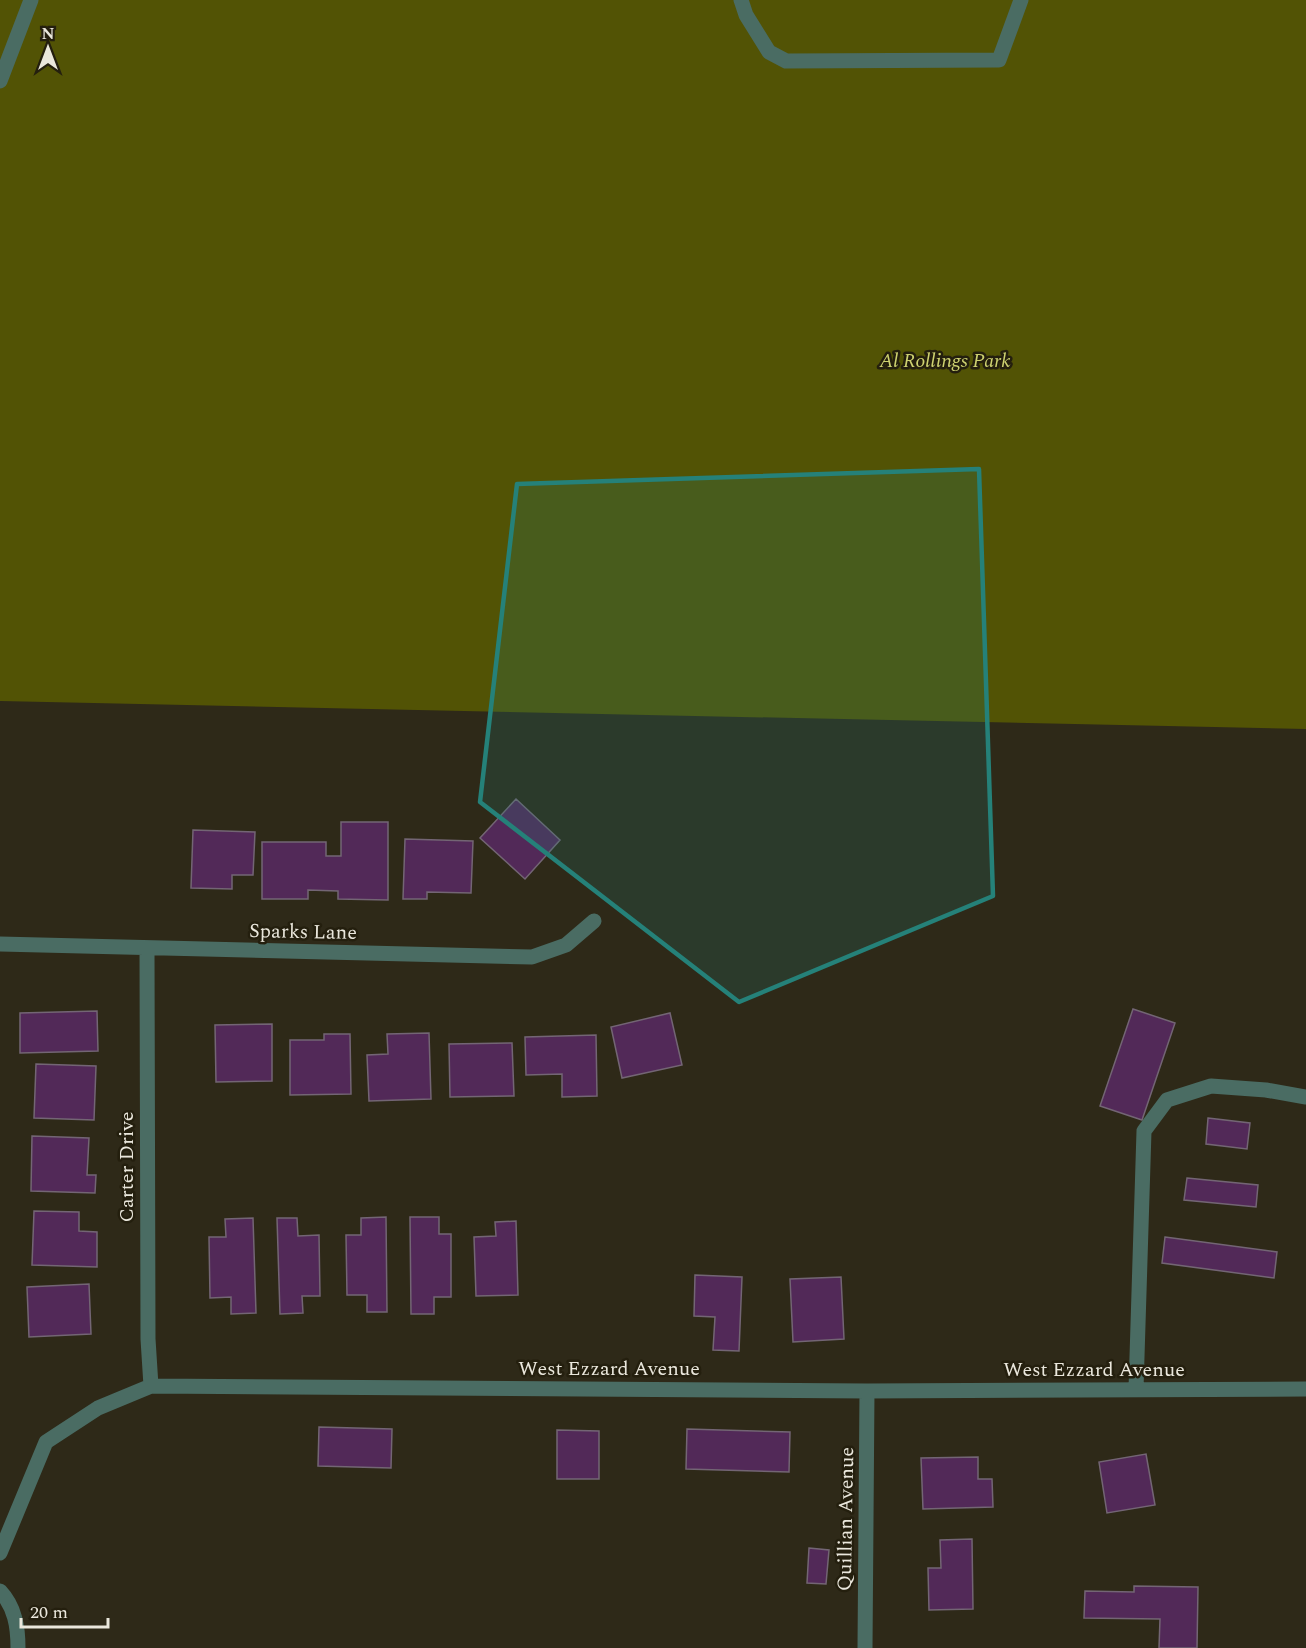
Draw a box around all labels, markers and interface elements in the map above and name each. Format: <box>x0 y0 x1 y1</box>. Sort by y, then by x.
north arrow <box>18 18 78 78</box>
text: N <box>41 22 55 46</box>
park label: Al Rollings Park <box>878 346 1011 376</box>
street label: Sparks Lane <box>249 916 357 948</box>
street label: Carter Drive <box>112 1112 142 1222</box>
street label: West Ezzard Avenue <box>518 1354 700 1384</box>
street label: West Ezzard Avenue <box>1003 1355 1185 1385</box>
street label: Quillian Avenue <box>830 1447 862 1591</box>
scale bar <box>21 1591 108 1629</box>
text: 20 m <box>30 1599 68 1626</box>

